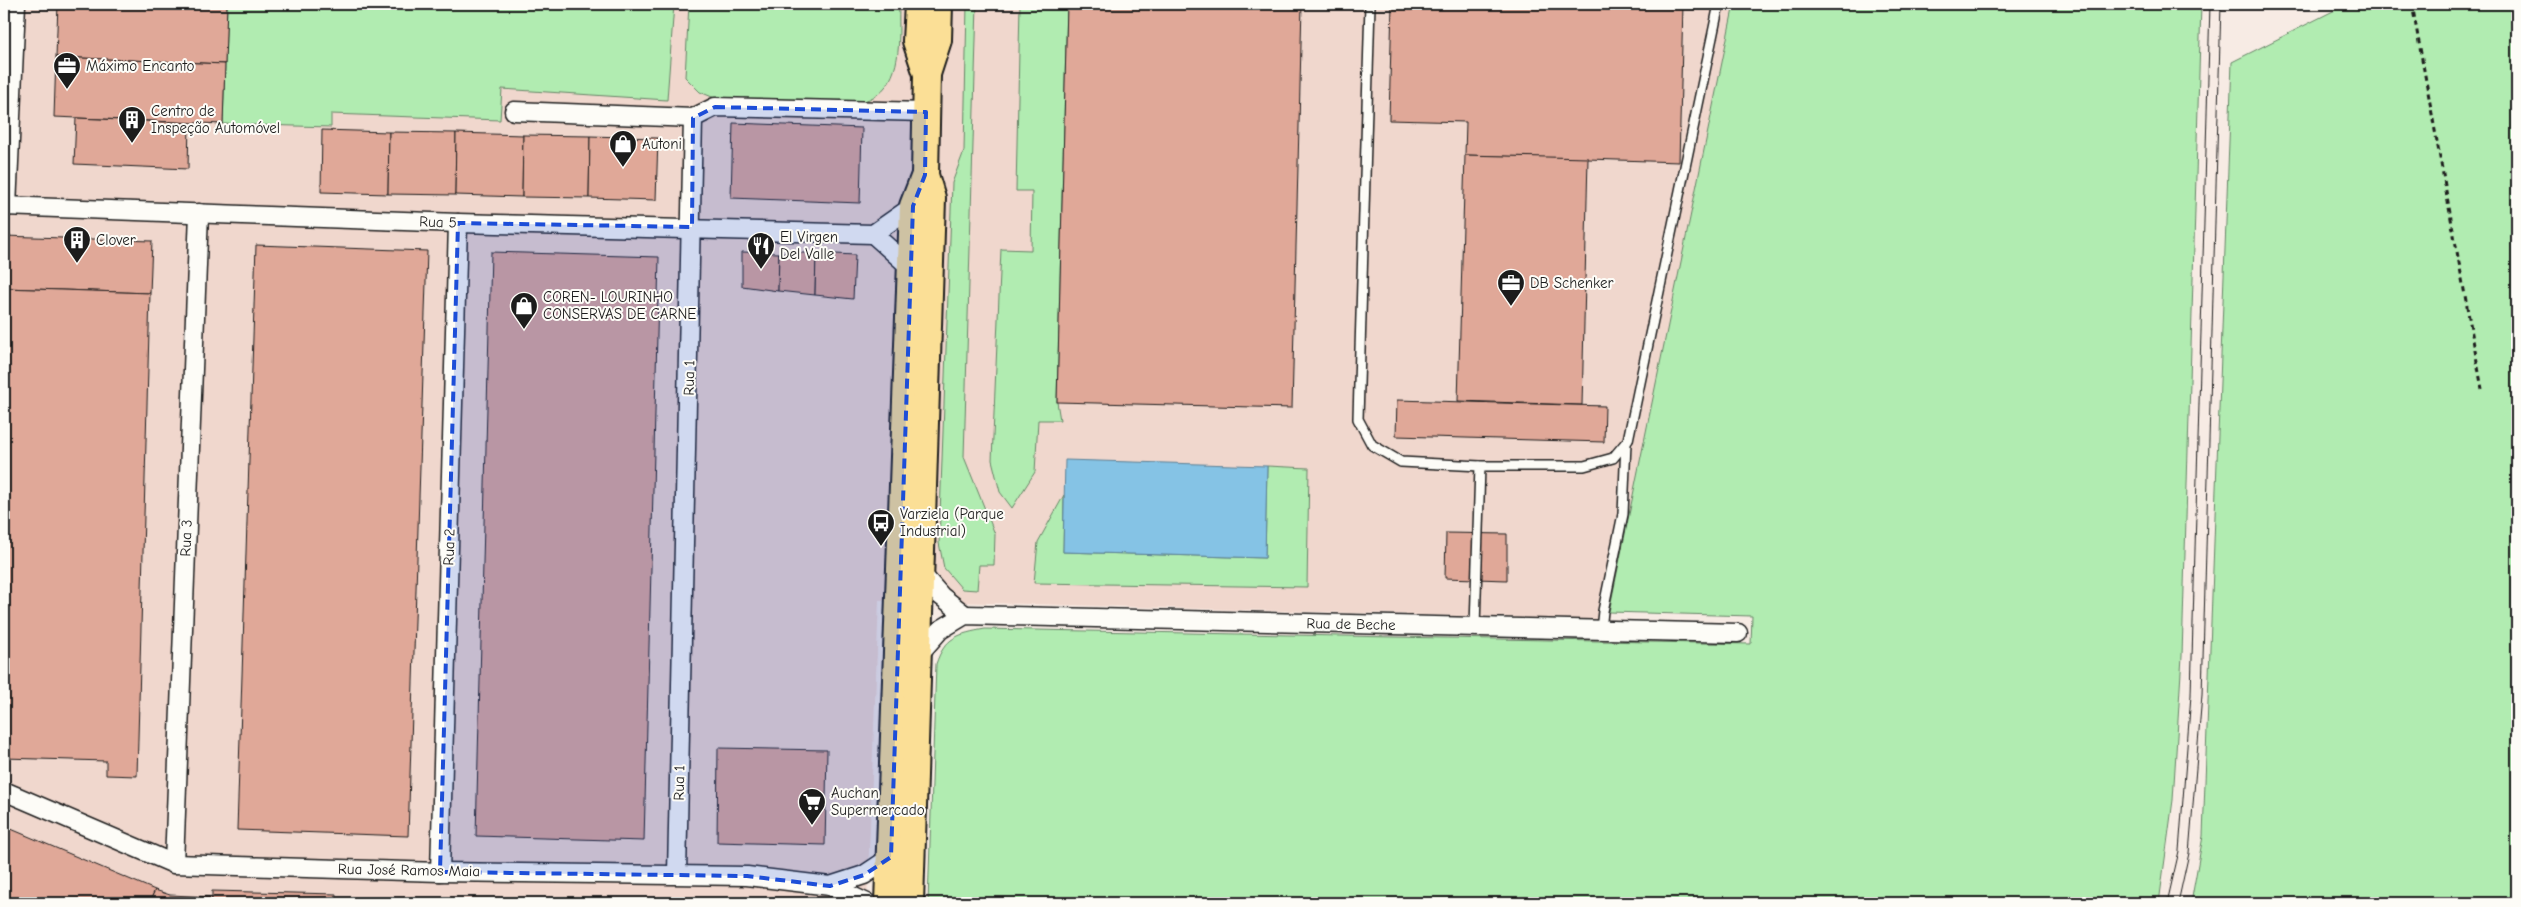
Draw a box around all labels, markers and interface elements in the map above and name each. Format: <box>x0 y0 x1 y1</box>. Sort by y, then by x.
office icon: Máximo Encanto <box>52 51 82 90</box>
place label: Máximo Encanto <box>86 57 195 75</box>
place label: Centro de Inspeção Automóvel <box>151 102 280 137</box>
building icon: Centro de Inspeção Automóvel <box>117 105 147 144</box>
shop icon: Autoni <box>608 129 638 168</box>
place label: Autoni <box>642 135 682 153</box>
street label: Rua 5 <box>419 212 457 232</box>
building icon: Clover <box>62 225 92 264</box>
place label: El Virgen Del Valle <box>780 228 838 263</box>
place label: Clover <box>96 231 136 249</box>
restaurant icon: El Virgen Del Valle <box>746 231 776 270</box>
office icon: DB Schenker <box>1496 268 1526 307</box>
place label: DB Schenker <box>1530 274 1614 292</box>
place label: COREN- LOURINHO CONSERVAS DE CARNE <box>543 288 696 323</box>
shop icon: COREN- LOURINHO CONSERVAS DE CARNE <box>509 291 539 330</box>
street label: Rua 1 <box>680 360 698 396</box>
place label: Varziela (Parque Industrial) <box>900 505 1004 540</box>
bus stop icon: Varziela (Parque Industrial) <box>866 508 896 547</box>
street label: Rua 3 <box>176 519 196 557</box>
street label: Rua 2 <box>439 528 459 566</box>
street label: Rua de Beche <box>1306 614 1396 634</box>
street label: Rua 1 <box>670 765 688 801</box>
place label: Auchan Supermercado <box>831 784 925 819</box>
supermarket icon: Auchan Supermercado <box>797 787 827 826</box>
street label: Rua José Ramos Maia <box>338 860 480 880</box>

